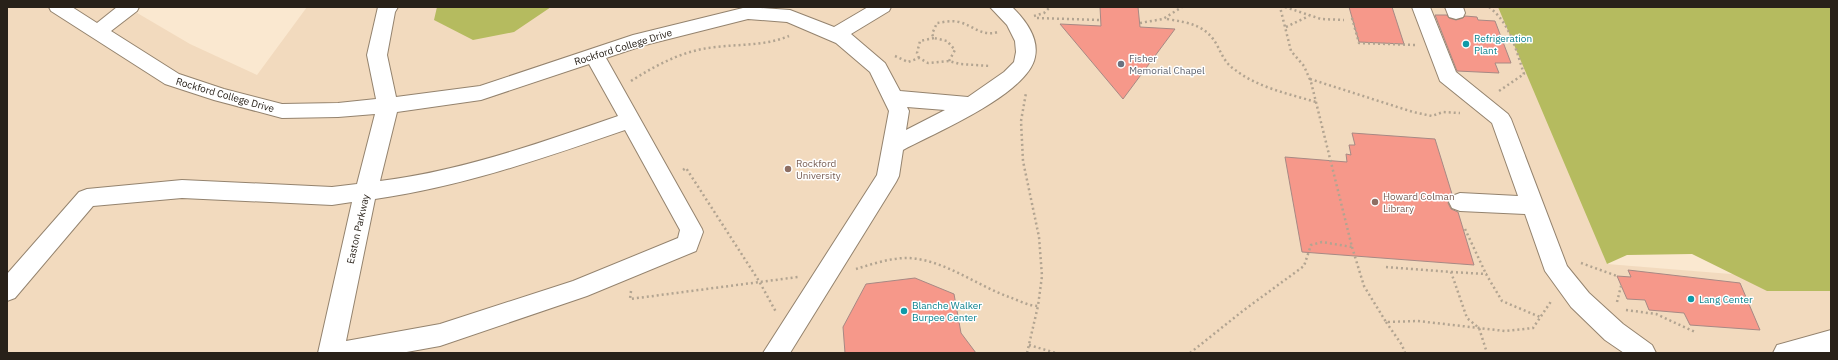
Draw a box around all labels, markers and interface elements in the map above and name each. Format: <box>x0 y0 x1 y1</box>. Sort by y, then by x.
street label: Rockford College Drive <box>572 26 674 68</box>
place label: Refrigeration Plant <box>1474 32 1532 57</box>
marker: Refrigeration Plant <box>1461 39 1471 49</box>
place label: Fisher Memorial Chapel <box>1129 52 1205 77</box>
marker: Fisher Memorial Chapel <box>1116 59 1126 69</box>
street label: Rockford College Drive <box>174 75 276 115</box>
place label: Rockford University <box>796 157 841 182</box>
marker: Rockford University <box>783 164 793 174</box>
place label: Howard Colman Library <box>1383 190 1455 215</box>
street label: Easton Parkway <box>344 193 372 265</box>
marker: Howard Colman Library <box>1370 197 1380 207</box>
place label: Lang Center <box>1699 293 1753 306</box>
marker: Lang Center <box>1686 294 1696 304</box>
place label: Blanche Walker Burpee Center <box>912 299 982 324</box>
marker: Blanche Walker Burpee Center <box>899 306 909 316</box>

